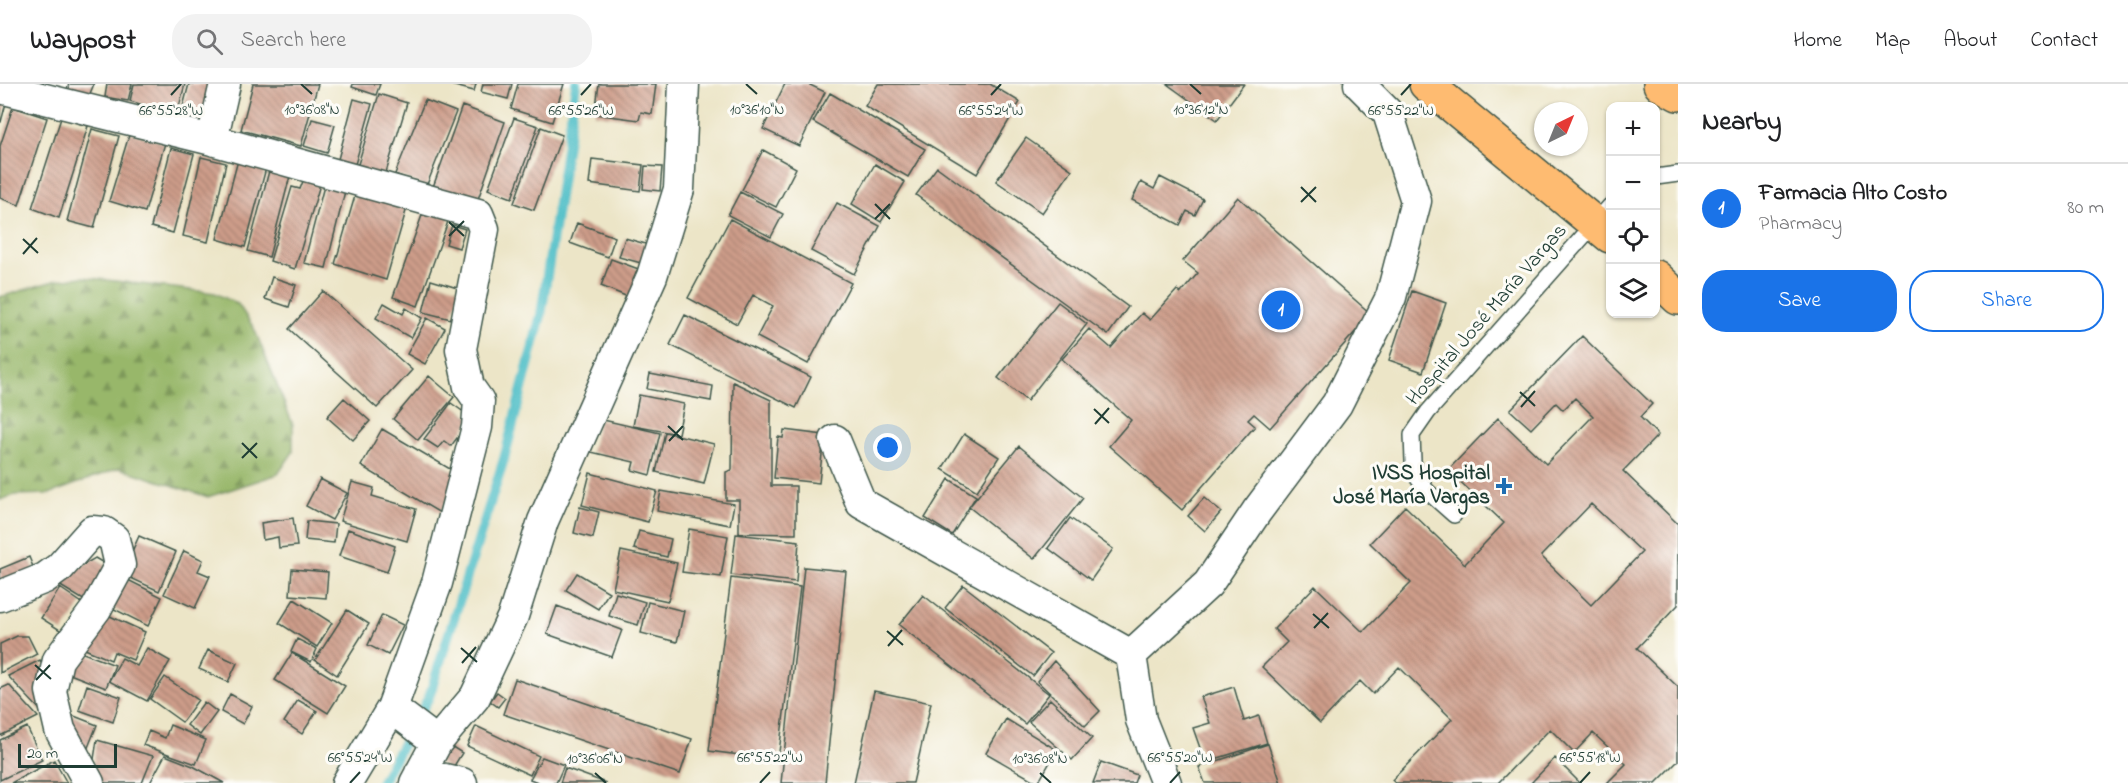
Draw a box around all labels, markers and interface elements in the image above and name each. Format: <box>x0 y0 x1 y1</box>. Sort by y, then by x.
search box <box>172 14 592 68</box>
text: Waypost <box>30 21 136 62</box>
icon: search <box>193 25 226 58</box>
text: Search here <box>241 25 346 57</box>
text: Home <box>1793 26 1842 56</box>
text: Map <box>1875 26 1910 56</box>
text: About <box>1943 26 1997 56</box>
text: Contact <box>2030 26 2098 56</box>
text: 10°36'08"N <box>284 99 340 121</box>
text: 10°36'10"N <box>730 99 784 121</box>
text: 10°36'12"N <box>1173 99 1229 121</box>
text: 66°55'28"W <box>139 100 203 122</box>
text: 66°55'26"W <box>548 100 614 122</box>
text: 66°55'24"W <box>959 100 1023 122</box>
text: 66°55'22"W <box>1368 100 1434 122</box>
north arrow <box>1534 102 1588 156</box>
map controls <box>1606 102 1660 318</box>
button: + <box>1606 102 1660 156</box>
text: Nearby <box>1702 104 1781 142</box>
button: − <box>1606 156 1660 210</box>
text: Farmacia Alto Costo <box>1759 178 1947 210</box>
text: 1 <box>1718 194 1725 223</box>
text: 80 m <box>2067 194 2104 223</box>
button: locate <box>1606 210 1660 264</box>
text: Pharmacy <box>1759 210 1842 239</box>
street label: Hospital José María Vargas <box>1399 217 1576 414</box>
button: layers <box>1606 264 1660 318</box>
button: Save <box>1702 270 1897 332</box>
button: Share <box>1909 270 2104 332</box>
pin: 1 <box>1262 288 1300 332</box>
your location <box>873 433 902 462</box>
place label: IVSS Hospital José María Vargas <box>1333 459 1490 515</box>
marker: IVSS Hospital José María Vargas <box>1495 477 1513 495</box>
scale bar <box>18 741 117 768</box>
text: 20 m <box>27 742 58 766</box>
text: 66°55'24"W <box>328 747 392 769</box>
text: 66°55'22"W <box>737 747 803 769</box>
text: 66°55'20"W <box>1147 747 1213 769</box>
text: 66°55'18"W <box>1559 747 1621 769</box>
text: 10°36'06"N <box>567 748 623 770</box>
text: 10°36'08"N <box>1012 748 1068 770</box>

